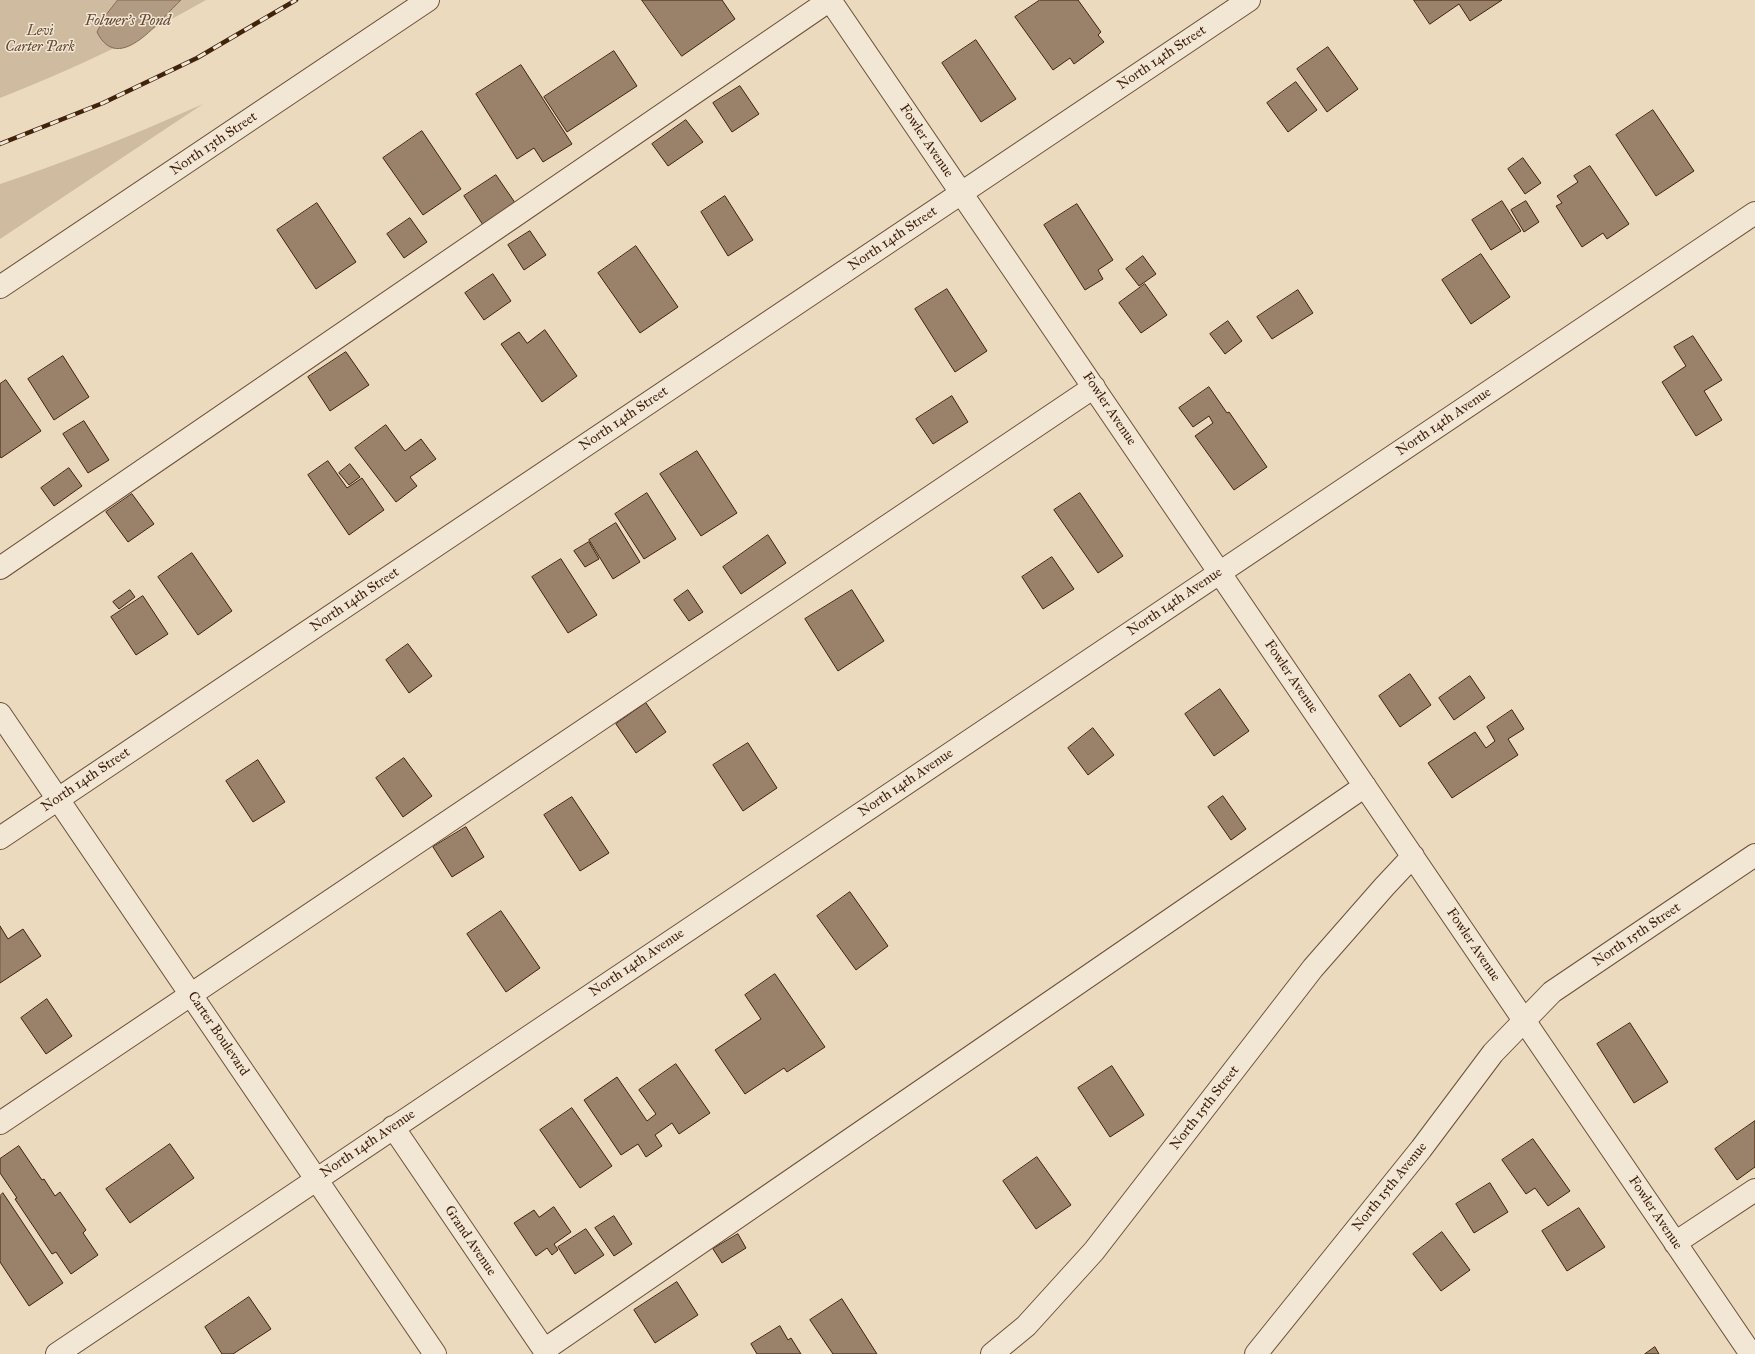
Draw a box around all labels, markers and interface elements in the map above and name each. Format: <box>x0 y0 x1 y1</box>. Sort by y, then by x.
water label: Folwer's Pond <box>85 12 171 30</box>
street label: North 14th Street <box>1114 22 1210 94</box>
park label: Levi Carter Park <box>5 24 75 56</box>
street label: Fowler Avenue <box>895 101 957 181</box>
street label: North 13th Street <box>167 109 261 179</box>
street label: North 14th Street <box>845 203 941 275</box>
street label: Fowler Avenue <box>1078 369 1140 449</box>
street label: North 14th Street <box>576 383 672 455</box>
street label: North 14th Avenue <box>1393 384 1495 460</box>
street label: North 14th Street <box>307 564 403 636</box>
street label: North 14th Avenue <box>1124 564 1226 640</box>
street label: Fowler Avenue <box>1260 637 1322 717</box>
street label: North 14th Street <box>38 744 134 816</box>
street label: North 14th Avenue <box>855 745 957 821</box>
street label: North 15th Street <box>1590 899 1684 971</box>
street label: Fowler Avenue <box>1442 905 1504 985</box>
street label: North 14th Avenue <box>586 925 688 1001</box>
street label: Carter Boulevard <box>184 989 252 1079</box>
street label: North 15th Street <box>1167 1063 1243 1153</box>
street label: North 14th Avenue <box>317 1106 419 1182</box>
street label: North 15th Avenue <box>1349 1139 1431 1235</box>
street label: Fowler Avenue <box>1624 1173 1686 1253</box>
street label: Grand Avenue <box>440 1203 500 1279</box>

